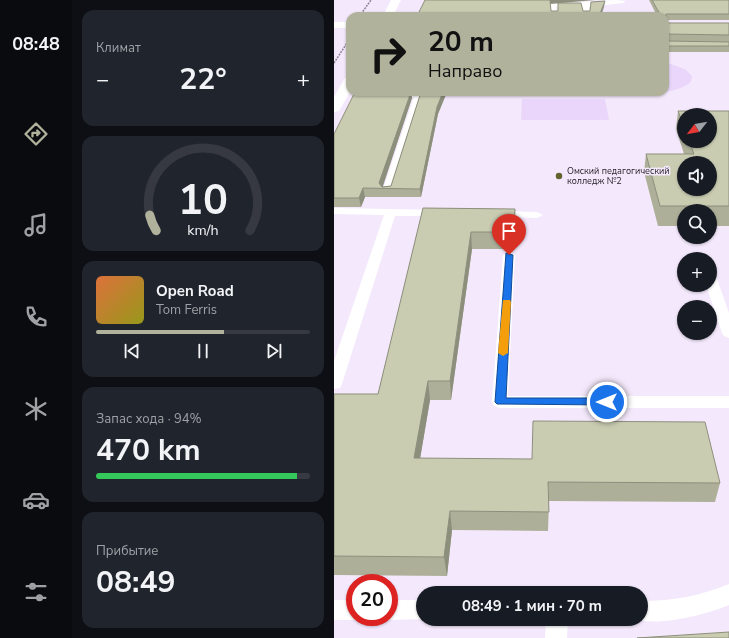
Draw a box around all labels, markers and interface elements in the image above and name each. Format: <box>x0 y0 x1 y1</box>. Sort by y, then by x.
text: 20 m <box>428 23 494 61</box>
icon: right <box>362 28 414 80</box>
text: 08:48 <box>12 32 60 56</box>
text: Климат <box>96 39 141 57</box>
text: 22° <box>179 59 227 100</box>
text: Направо <box>428 59 502 83</box>
text: − <box>96 65 109 95</box>
text: + <box>297 65 310 95</box>
north arrow <box>677 108 717 148</box>
map controls <box>677 108 717 340</box>
icon: directions <box>22 120 50 148</box>
button: sound <box>677 156 717 196</box>
place label: Омский педагогический колледж №2 <box>567 165 670 187</box>
marker: Омский педагогический колледж №2 <box>554 171 564 181</box>
text: 10 <box>178 172 228 229</box>
button: search <box>677 204 717 244</box>
icon: music <box>22 211 50 239</box>
pin <box>492 214 526 255</box>
icon: arrive <box>498 220 520 242</box>
text: km/h <box>187 221 219 240</box>
button: + <box>677 252 717 292</box>
text: Open Road <box>156 281 234 301</box>
button: − <box>677 300 717 340</box>
text: Tom Ferris <box>156 301 217 319</box>
icon: phone <box>22 303 50 331</box>
icon: previous <box>121 340 143 362</box>
icon: pause <box>192 340 214 362</box>
icon: next <box>263 340 285 362</box>
position arrow <box>586 381 628 423</box>
icon: climate <box>22 395 50 423</box>
text: Запас хода · 94% <box>96 410 202 428</box>
text: 470 km <box>96 430 201 471</box>
icon: car <box>22 486 50 514</box>
text: Прибытие <box>96 542 158 560</box>
text: 08:49 <box>96 562 175 603</box>
speed limit sign: 20 <box>346 574 398 626</box>
icon: filters <box>22 578 50 606</box>
text: 08:49 · 1 мин · 70 m <box>462 596 602 616</box>

